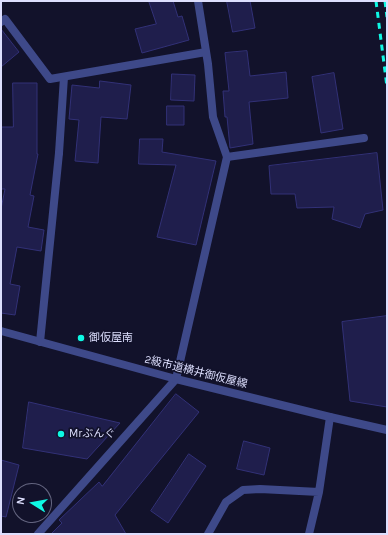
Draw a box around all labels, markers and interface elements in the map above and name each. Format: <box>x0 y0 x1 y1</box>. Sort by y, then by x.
place label: 御仮屋南 <box>89 331 133 345</box>
marker: 御仮屋南 <box>76 333 86 343</box>
street label: 2級市道横井御仮屋線 <box>143 353 249 391</box>
place label: Mrぶんぐ <box>69 427 115 441</box>
marker: Mrぶんぐ <box>56 429 66 439</box>
north arrow <box>12 483 52 523</box>
text: N <box>14 496 28 506</box>

